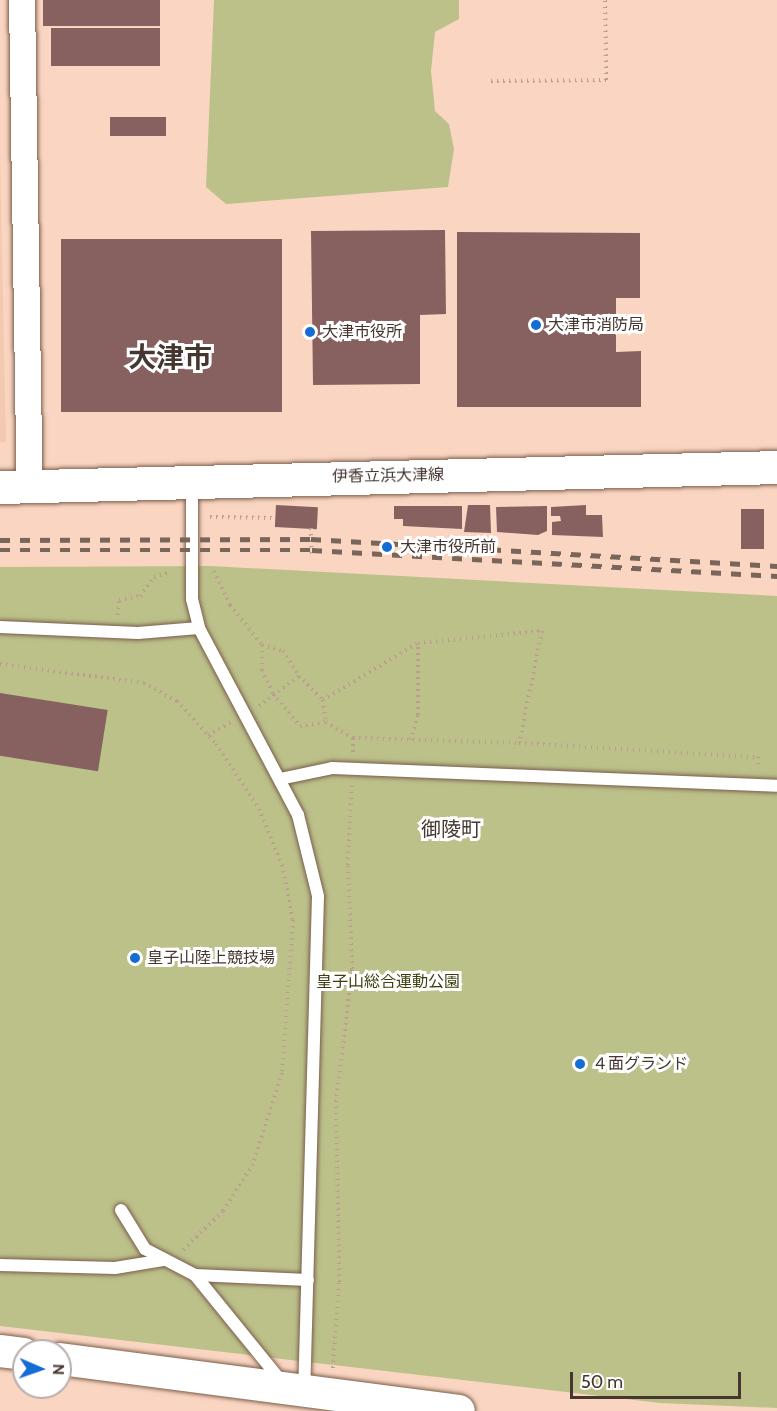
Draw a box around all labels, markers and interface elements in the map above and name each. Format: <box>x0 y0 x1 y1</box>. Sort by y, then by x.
place label: 大津市消防局 <box>548 315 644 335</box>
marker: 大津市消防局 <box>529 318 543 332</box>
place label: 大津市役所 <box>322 322 402 342</box>
marker: 大津市役所 <box>303 325 317 339</box>
district label: 大津市 <box>128 340 212 374</box>
street label: 伊香立浜大津線 <box>332 465 444 487</box>
place label: 大津市役所前 <box>400 537 496 557</box>
marker: 大津市役所前 <box>378 538 396 556</box>
district label: 御陵町 <box>421 817 481 841</box>
place label: 皇子山陸上競技場 <box>147 948 275 968</box>
marker: 皇子山陸上競技場 <box>128 951 142 965</box>
park label: 皇子山総合運動公園 <box>316 972 460 992</box>
place label: ４面グランド <box>592 1054 688 1074</box>
marker: ４面グランド <box>573 1057 587 1071</box>
north arrow <box>12 1339 72 1399</box>
scale bar <box>573 1360 744 1398</box>
text: N <box>49 1364 68 1376</box>
text: 50 m <box>581 1371 623 1393</box>

